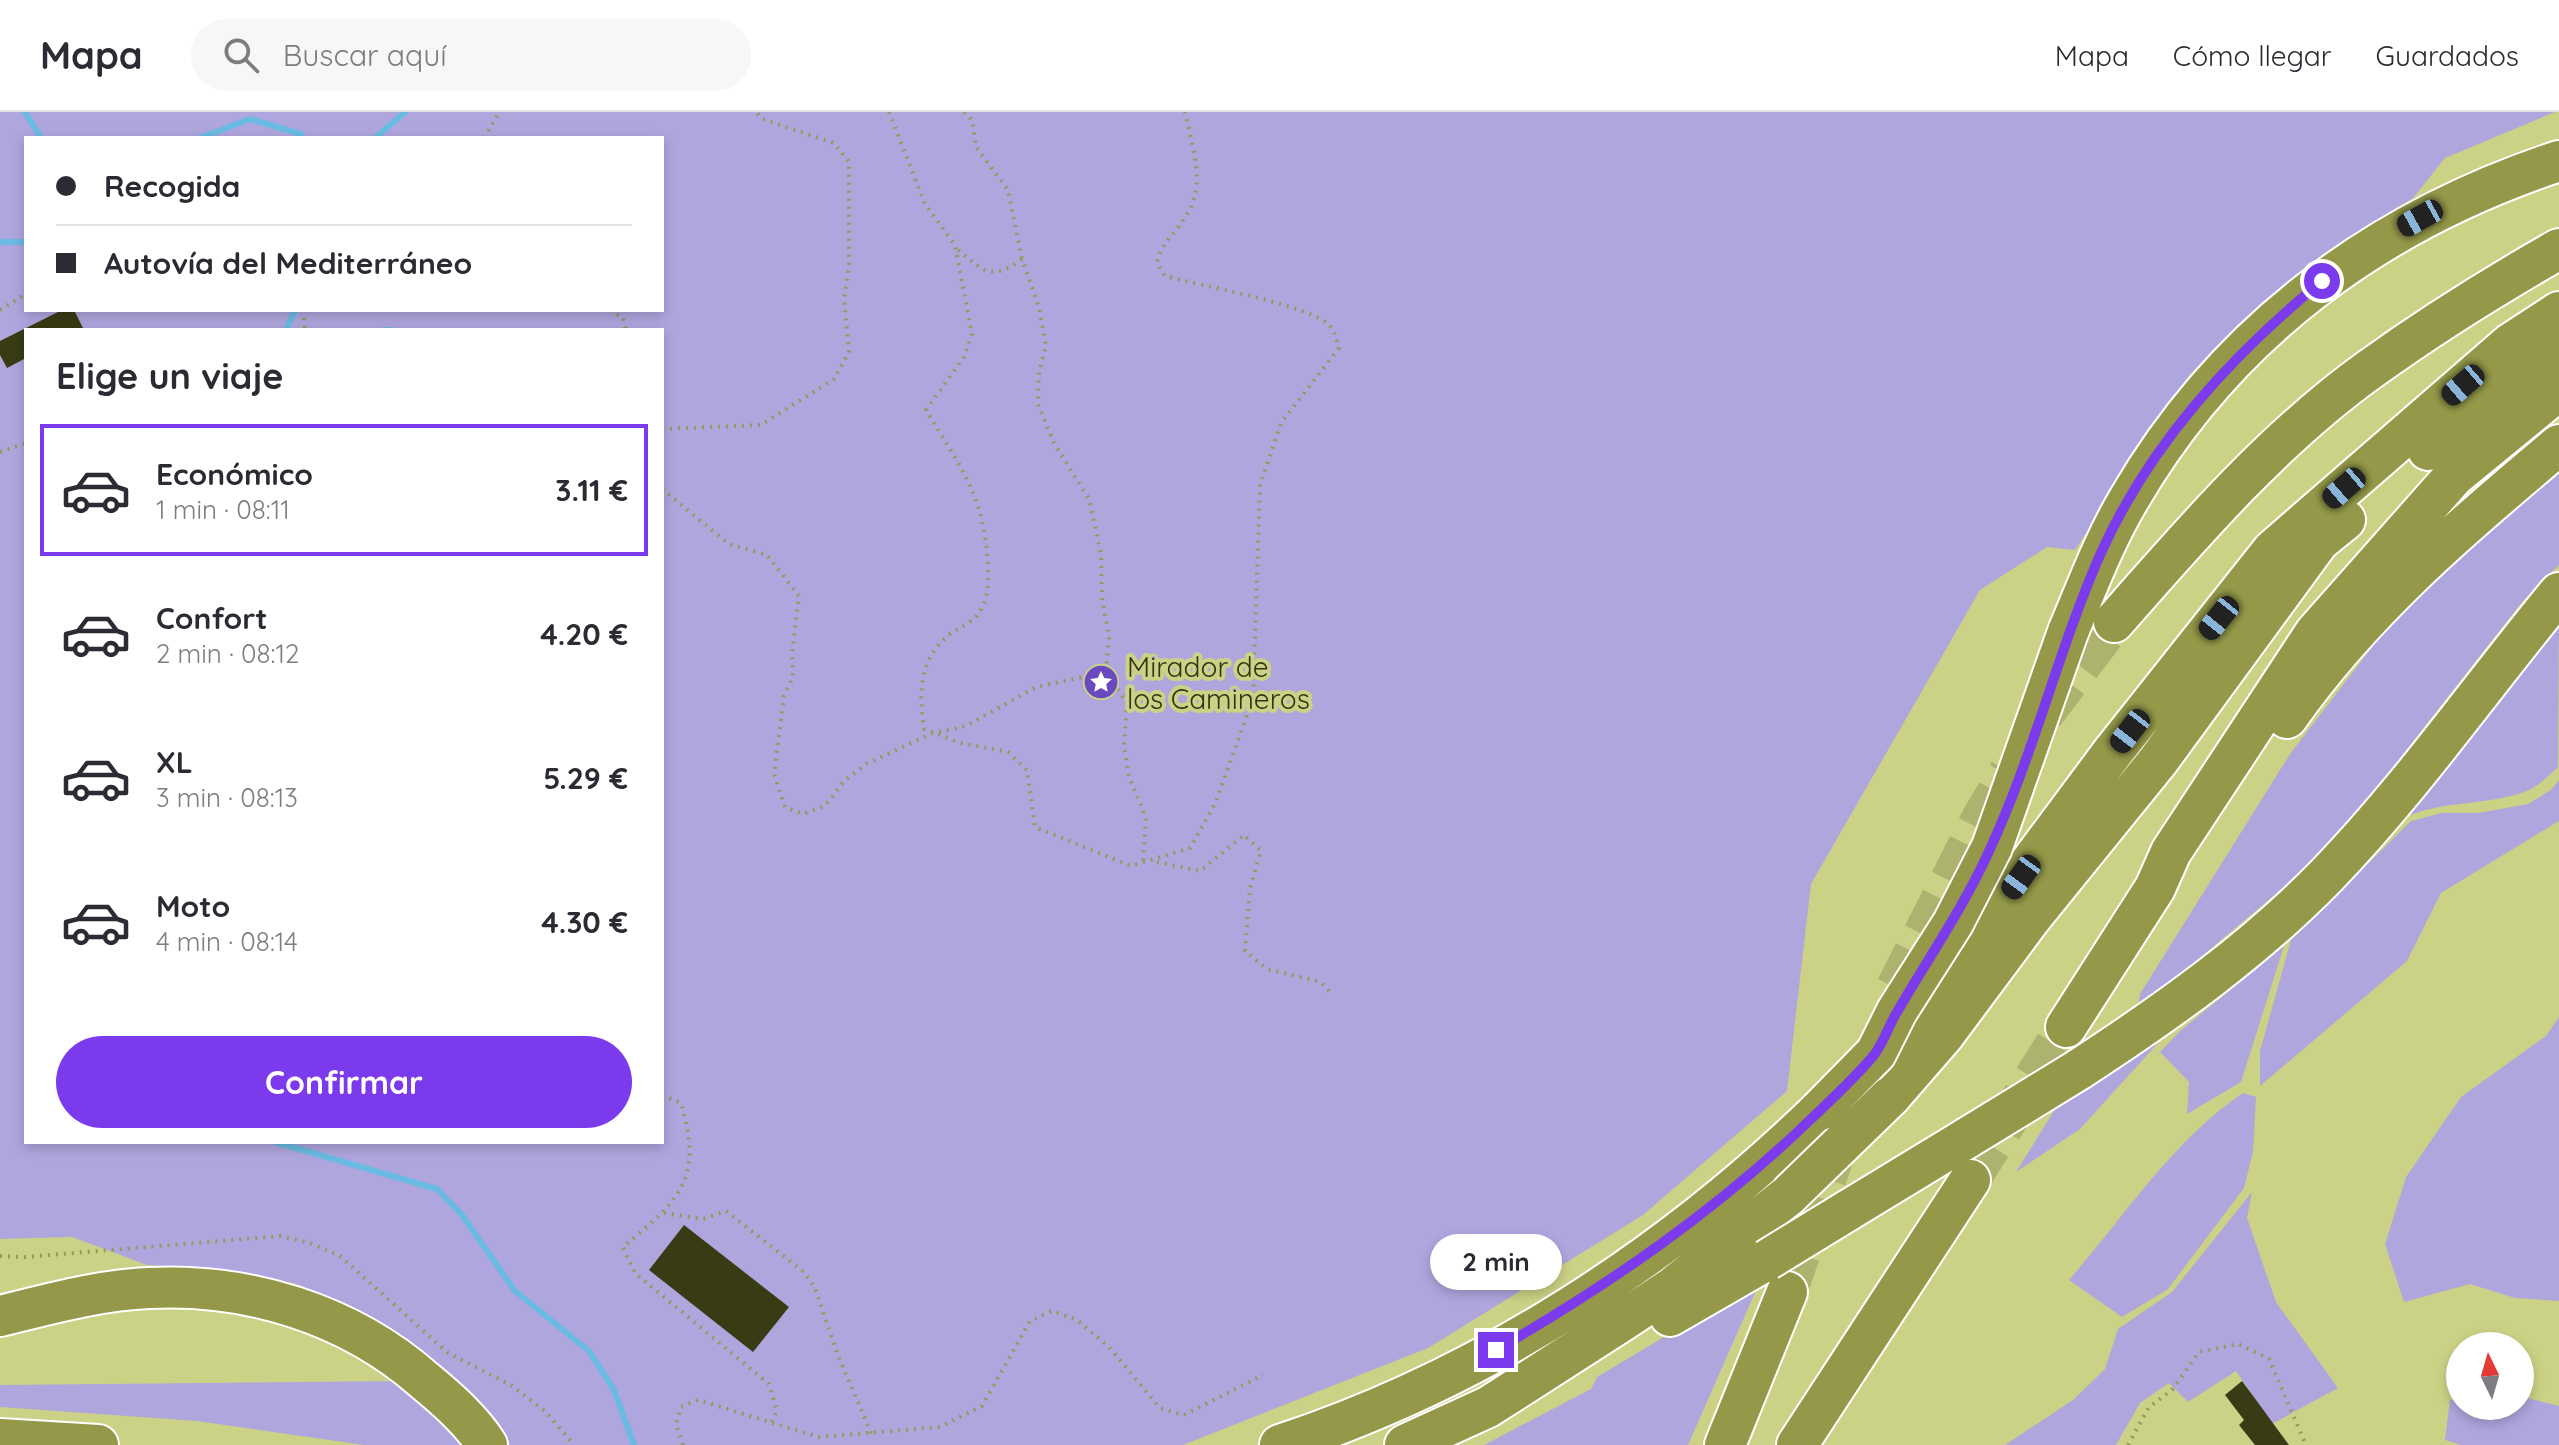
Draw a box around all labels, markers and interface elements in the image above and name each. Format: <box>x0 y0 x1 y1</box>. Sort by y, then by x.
search box <box>191 19 751 91</box>
text: Mapa <box>40 31 143 79</box>
icon: search <box>219 33 263 77</box>
text: Buscar aquí <box>283 36 447 74</box>
text: Mapa <box>2055 38 2129 73</box>
text: Cómo llegar <box>2173 38 2332 73</box>
text: Guardados <box>2376 38 2519 73</box>
text: Recogida <box>104 167 240 205</box>
car <box>2393 196 2447 240</box>
text: Autovía del Mediterráneo <box>104 244 472 282</box>
route start <box>2304 263 2340 299</box>
text: Elige un viaje <box>56 353 284 398</box>
car <box>2437 360 2489 410</box>
icon: car <box>60 454 132 526</box>
text: Económico <box>156 455 313 493</box>
car <box>2318 463 2370 513</box>
text: 3.11 € <box>555 471 628 509</box>
text: 1 min · 08:11 <box>156 493 290 526</box>
car <box>2195 592 2243 644</box>
icon: car <box>60 598 132 670</box>
text: Confort <box>156 599 268 637</box>
text: 4.20 € <box>540 615 628 653</box>
text: 2 min · 08:12 <box>156 637 299 670</box>
place label: Mirador de los Camineros <box>1127 649 1310 716</box>
place icon: Mirador de los Camineros <box>1082 663 1120 701</box>
car <box>2106 705 2154 757</box>
icon: car <box>60 742 132 814</box>
text: XL <box>156 743 193 781</box>
text: 5.29 € <box>543 759 628 797</box>
text: 3 min · 08:13 <box>156 781 298 814</box>
car <box>1997 851 2045 903</box>
icon: car <box>60 886 132 958</box>
text: Moto <box>156 887 230 925</box>
text: 4.30 € <box>541 903 628 941</box>
text: 4 min · 08:14 <box>156 925 298 958</box>
button: Confirmar <box>56 1036 632 1128</box>
callout: 2 min <box>1430 1234 1562 1290</box>
text: 2 min <box>1462 1245 1530 1278</box>
route end <box>1478 1332 1514 1368</box>
north arrow <box>2446 1332 2534 1420</box>
map controls <box>2446 1332 2534 1420</box>

